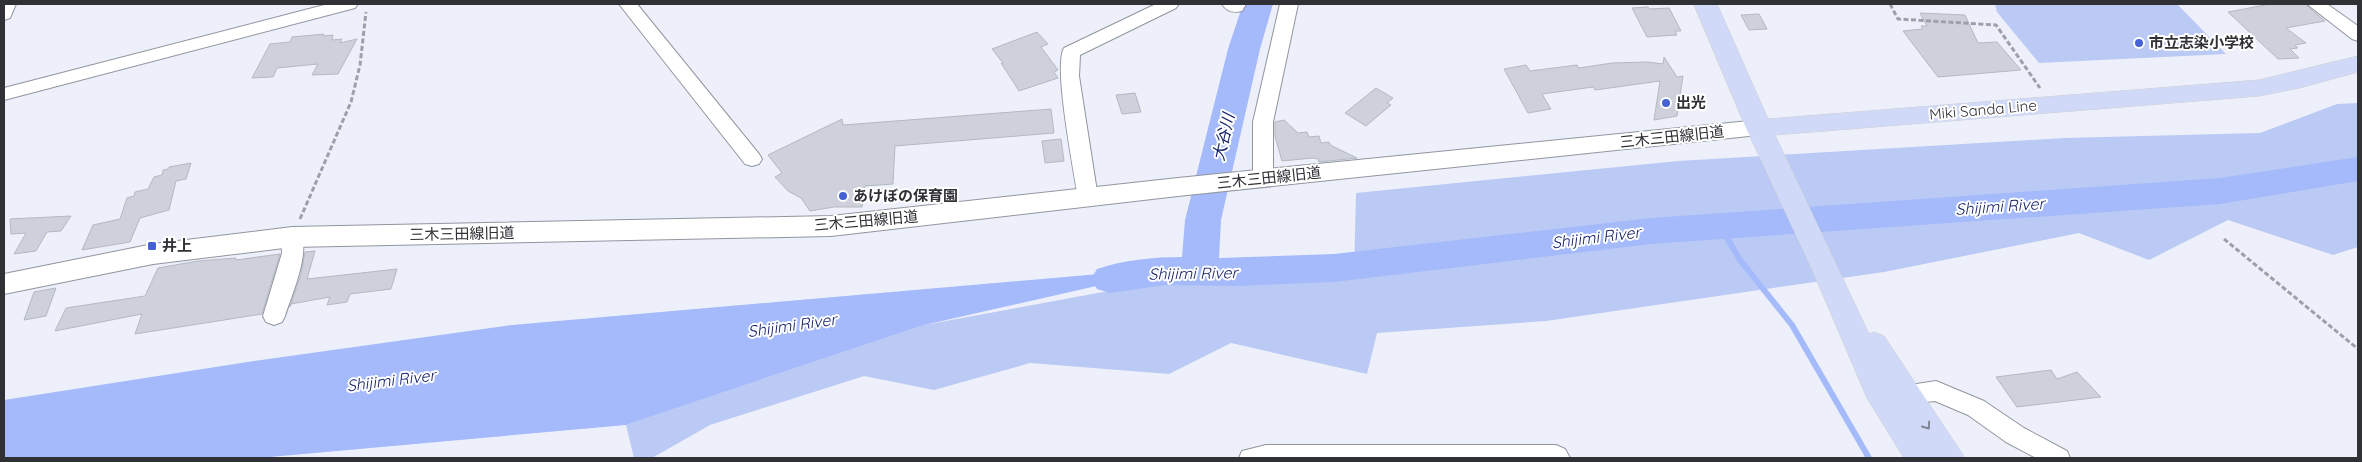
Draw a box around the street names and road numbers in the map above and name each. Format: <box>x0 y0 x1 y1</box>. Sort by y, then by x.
street label: Miki Sanda Line <box>1928 95 2037 124</box>
street label: 三木三田線旧道 <box>1619 122 1725 151</box>
street label: 三木三田線旧道 <box>1216 163 1322 192</box>
street label: 三木三田線旧道 <box>813 206 919 235</box>
street label: 三木三田線旧道 <box>409 223 515 244</box>

